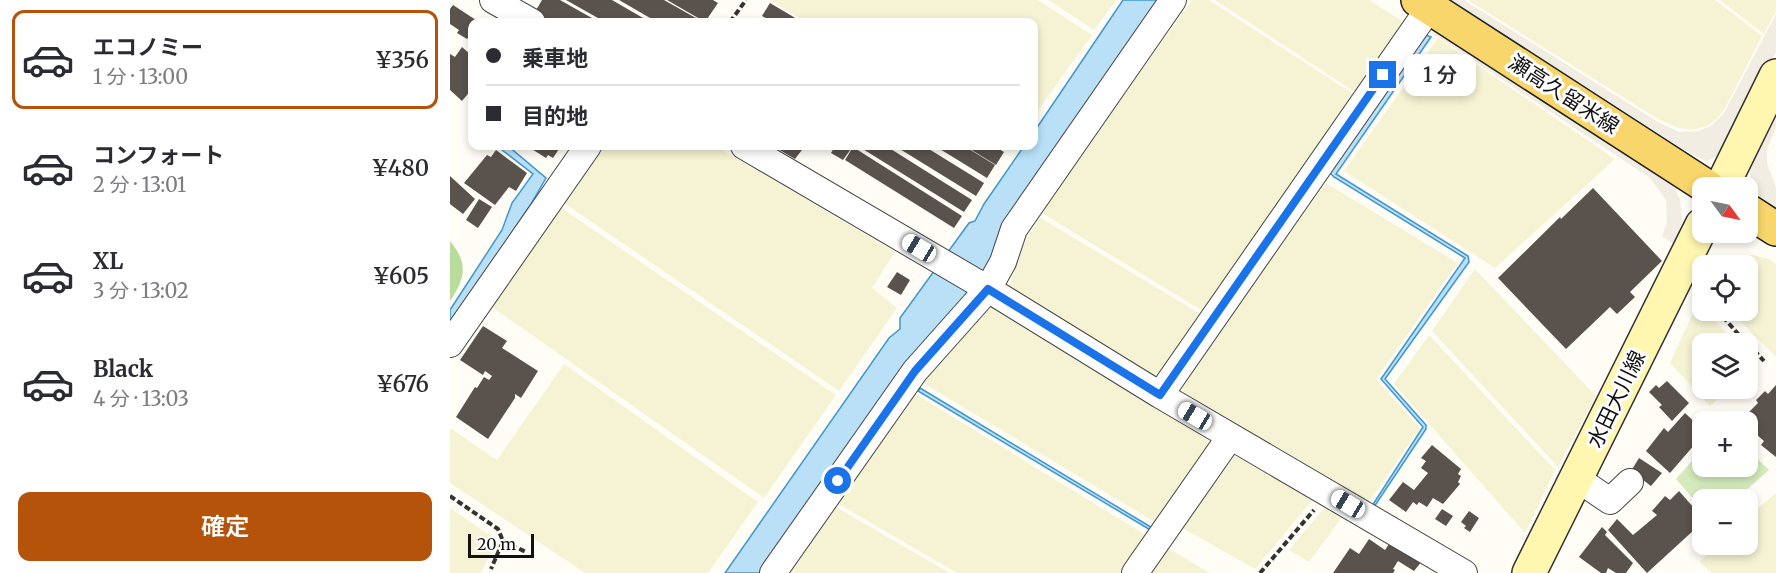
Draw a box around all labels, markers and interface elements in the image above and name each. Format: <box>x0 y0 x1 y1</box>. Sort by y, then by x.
icon: car <box>21 33 75 87</box>
text: エコノミー <box>93 33 203 61</box>
text: 乗車地 <box>522 44 588 72</box>
text: ¥356 <box>375 46 429 74</box>
street label: 瀬高久留米線 <box>1504 48 1624 140</box>
callout: 1 分 <box>1404 54 1476 96</box>
route end <box>1369 61 1396 88</box>
text: 1 分 <box>1423 62 1457 87</box>
text: 1 分 · 13:00 <box>93 64 188 89</box>
text: 目的地 <box>522 102 588 130</box>
icon: car <box>21 141 75 195</box>
text: コンフォート <box>93 141 224 169</box>
text: ¥480 <box>372 154 429 182</box>
text: 2 分 · 13:01 <box>93 172 186 197</box>
north arrow <box>1692 177 1758 243</box>
map controls <box>1692 177 1758 555</box>
car <box>899 231 939 265</box>
text: XL <box>93 247 123 275</box>
icon: car <box>21 249 75 303</box>
button: locate <box>1692 255 1758 321</box>
text: ¥605 <box>373 262 429 290</box>
text: 3 分 · 13:02 <box>93 278 189 303</box>
button: layers <box>1692 333 1758 399</box>
street label: 水田大川線 <box>1581 346 1651 452</box>
text: Black <box>93 355 153 383</box>
icon: car <box>21 357 75 411</box>
text: ¥676 <box>376 370 429 398</box>
text: 4 分 · 13:03 <box>93 386 189 411</box>
car <box>1175 399 1215 433</box>
button: + <box>1692 411 1758 477</box>
route start <box>824 467 851 494</box>
car <box>1328 487 1368 521</box>
button: − <box>1692 489 1758 555</box>
button: 確定 <box>18 492 432 561</box>
scale bar <box>468 531 534 558</box>
text: 20 m <box>477 534 516 554</box>

